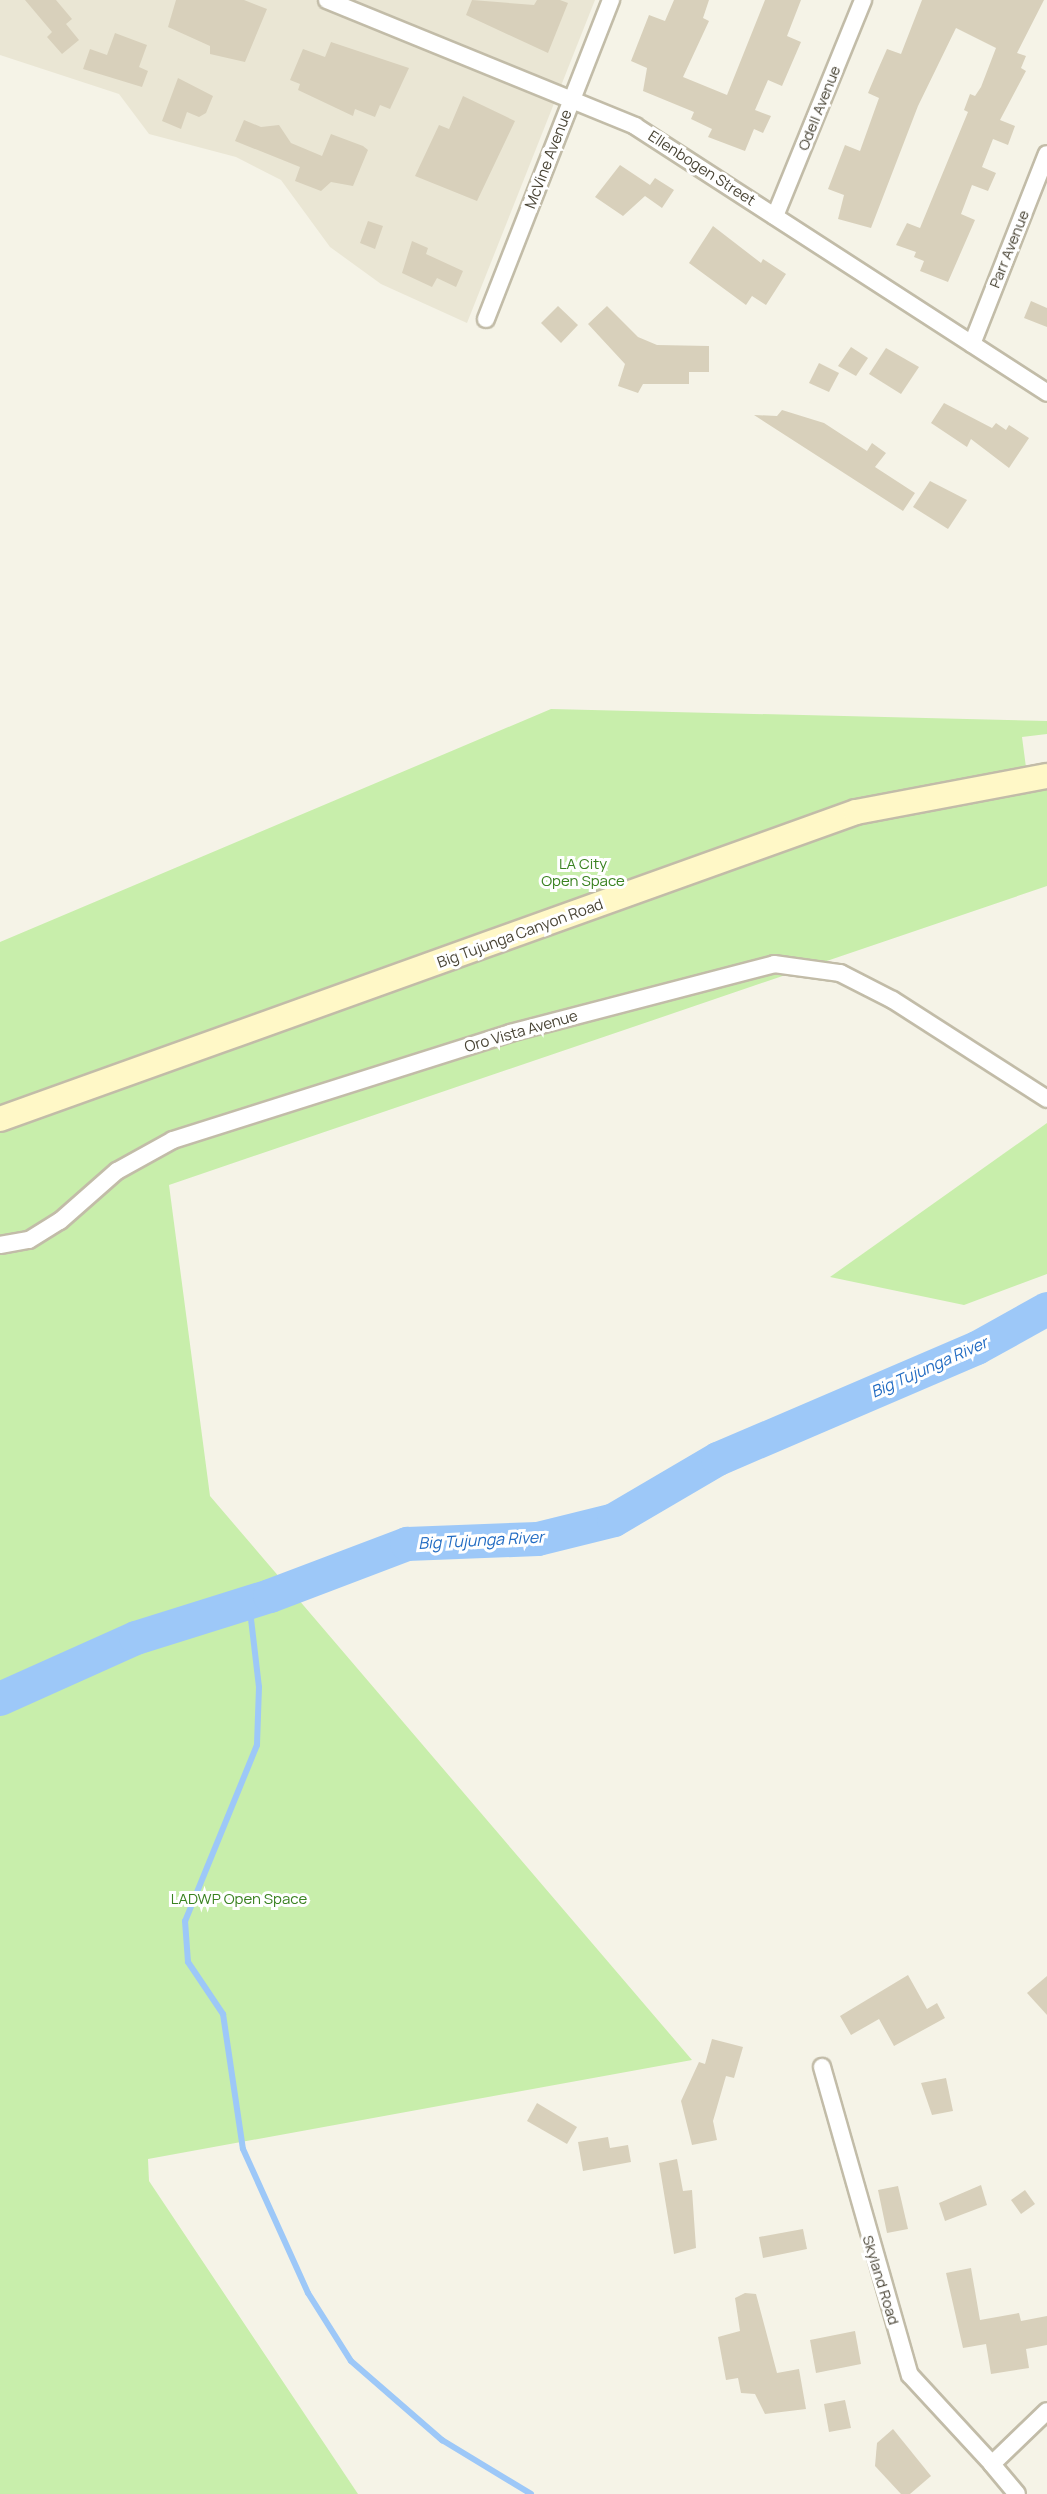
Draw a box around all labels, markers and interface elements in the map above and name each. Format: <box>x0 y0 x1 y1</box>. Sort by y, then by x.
street label: Odell Avenue <box>794 63 844 153</box>
street label: McVine Avenue <box>521 107 575 211</box>
street label: Ellenbogen Street <box>645 127 759 209</box>
street label: Parr Avenue <box>985 208 1033 290</box>
park label: LA City Open Space <box>541 854 625 889</box>
street label: Big Tujunga Canyon Road <box>435 895 605 971</box>
street label: Oro Vista Avenue <box>462 1006 580 1056</box>
water label: Big Tujunga River <box>868 1333 990 1401</box>
water label: Big Tujunga River <box>418 1527 544 1553</box>
park label: LADWP Open Space <box>171 1890 307 1908</box>
street label: Skyland Road <box>859 2233 903 2327</box>

